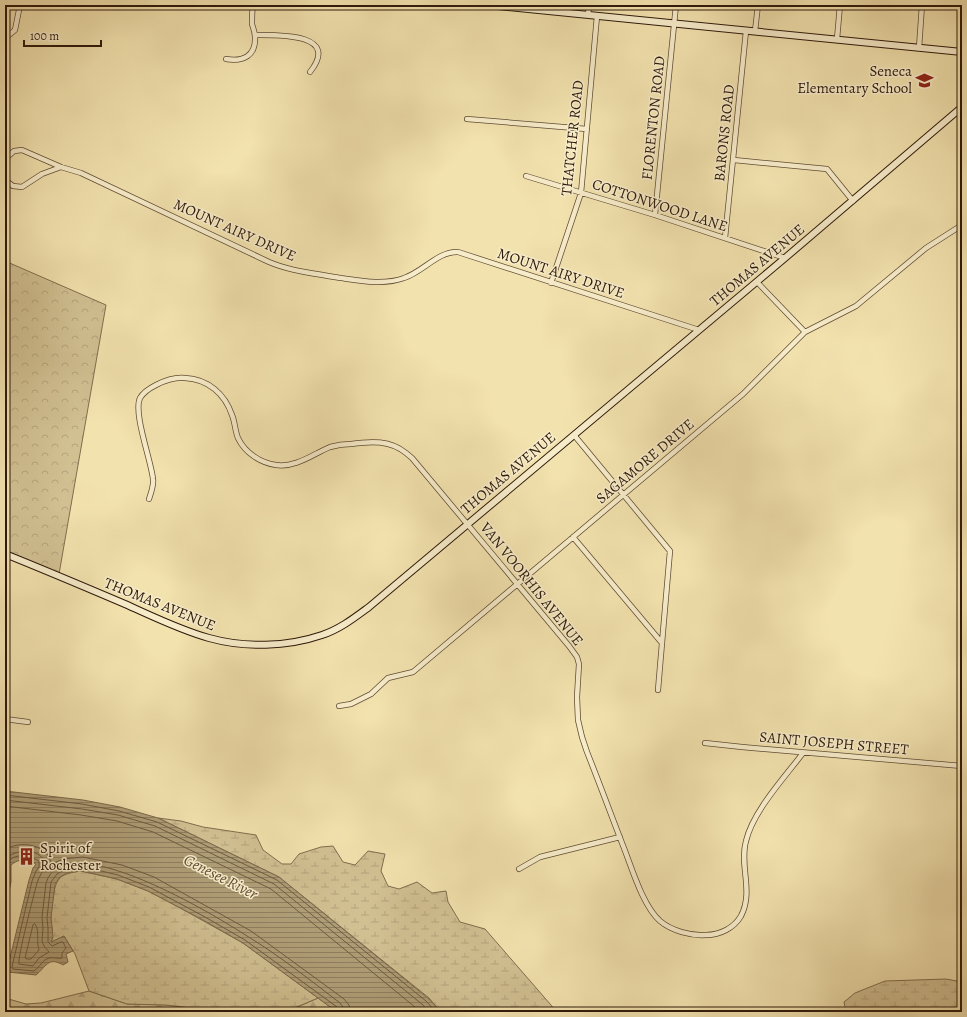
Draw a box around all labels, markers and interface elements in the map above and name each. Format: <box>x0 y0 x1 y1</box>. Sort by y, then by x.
scale bar <box>24 22 101 48</box>
text: 100 m <box>30 28 59 44</box>
street label: FLORENTON ROAD <box>637 55 669 181</box>
place label: Seneca Elementary School <box>797 61 912 98</box>
school or university icon: Seneca Elementary School <box>915 70 935 90</box>
street label: THATCHER ROAD <box>556 79 588 197</box>
street label: BARONS ROAD <box>709 84 739 182</box>
street label: COTTONWOOD LANE <box>590 174 730 236</box>
street label: MOUNT AIRY DRIVE <box>170 194 300 266</box>
street label: THOMAS AVENUE <box>705 219 809 311</box>
street label: MOUNT AIRY DRIVE <box>495 243 627 303</box>
street label: SAGAMORE DRIVE <box>592 414 698 508</box>
street label: THOMAS AVENUE <box>456 427 560 519</box>
street label: VAN VOORHIS AVENUE <box>475 517 588 650</box>
street label: THOMAS AVENUE <box>101 573 219 635</box>
street label: SAINT JOSEPH STREET <box>759 727 910 760</box>
place label: Spirit of Rochester <box>40 838 101 875</box>
building icon: Spirit of Rochester <box>17 847 37 867</box>
water label: Genesee River <box>180 849 262 905</box>

